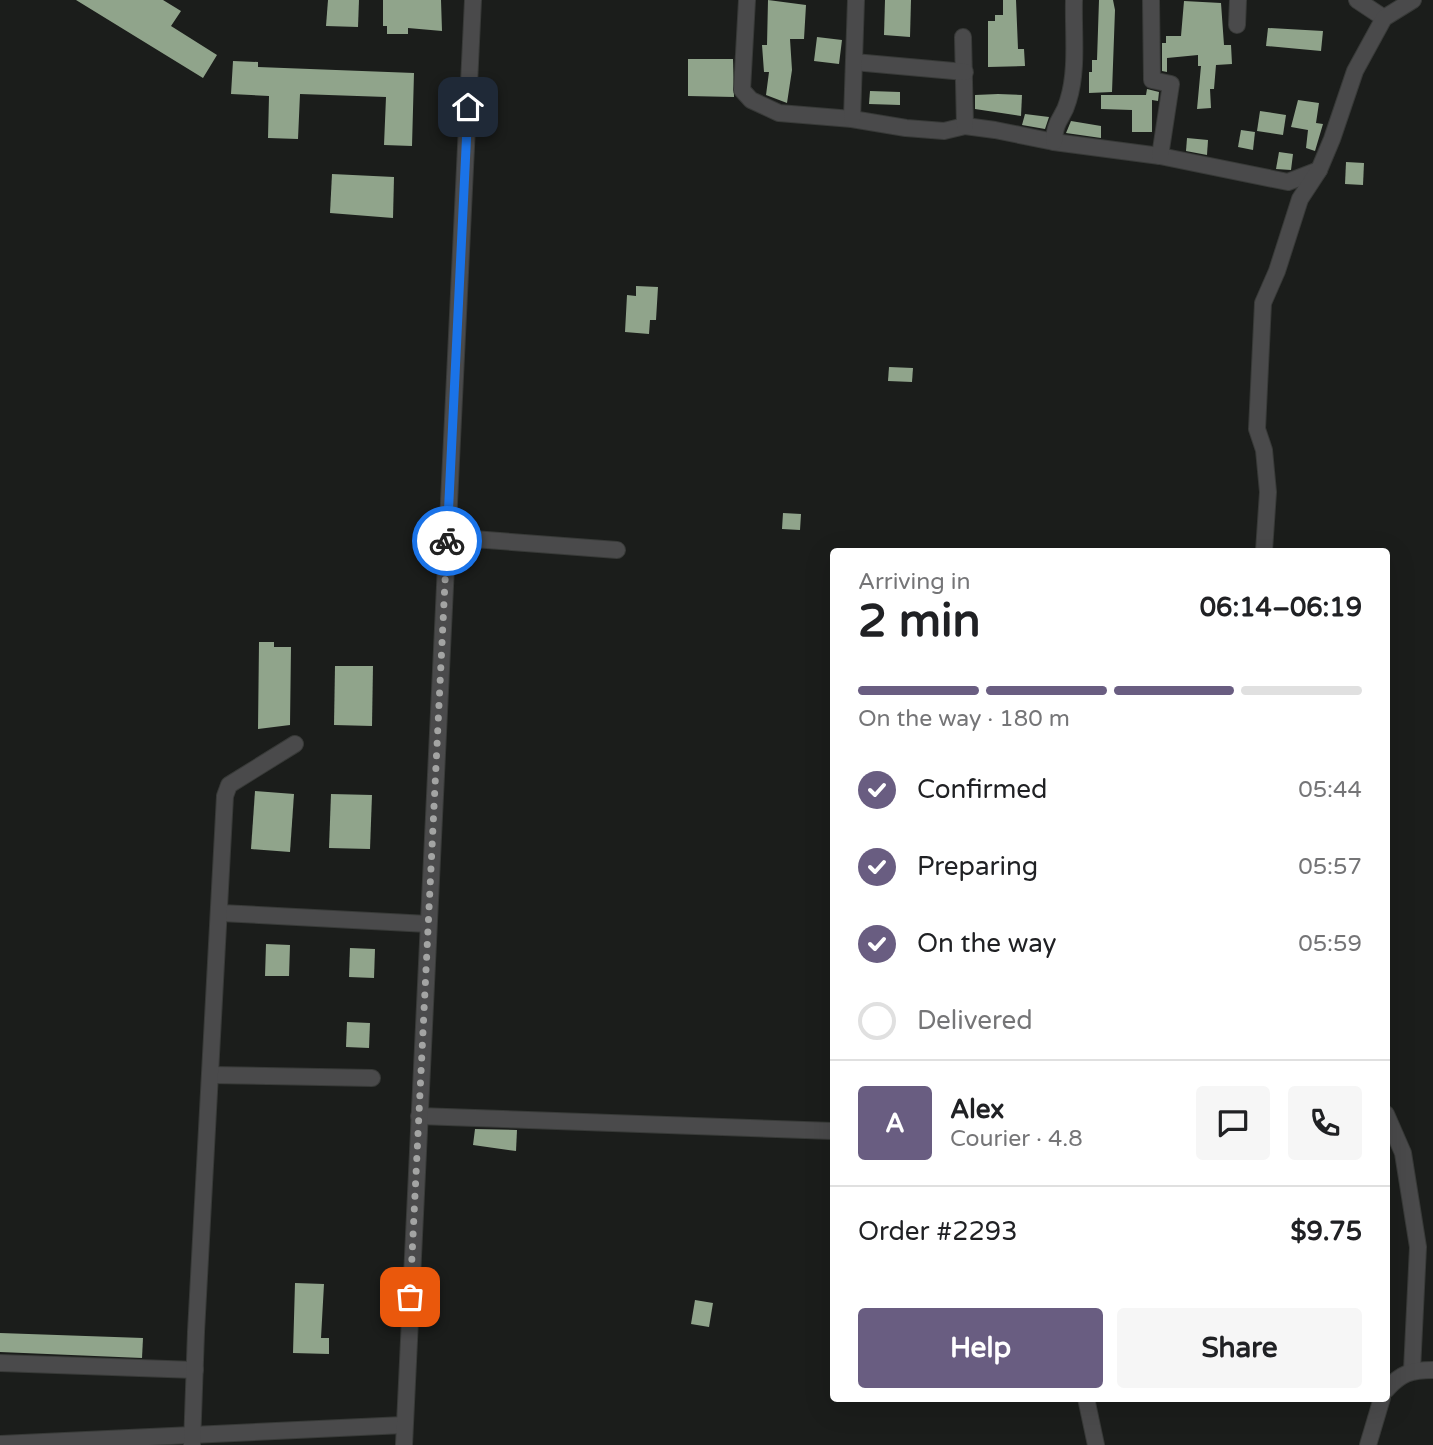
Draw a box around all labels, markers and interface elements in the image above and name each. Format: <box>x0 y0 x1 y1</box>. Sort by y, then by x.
pin <box>438 77 498 137</box>
icon: home <box>449 88 487 126</box>
courier <box>412 506 482 576</box>
icon: bike <box>428 522 466 560</box>
text: Arriving in <box>858 568 971 596</box>
text: 06:14–06:19 <box>1200 592 1362 623</box>
text: 2 min <box>858 594 981 649</box>
text: On the way · 180 m <box>858 705 1070 733</box>
icon: check <box>858 771 896 809</box>
text: Confirmed <box>917 774 1047 805</box>
text: 05:44 <box>1298 776 1362 804</box>
icon: check <box>858 848 896 886</box>
text: Preparing <box>917 851 1038 882</box>
text: 05:57 <box>1298 853 1362 881</box>
icon: check <box>858 925 896 963</box>
text: On the way <box>917 928 1057 959</box>
text: 05:59 <box>1298 930 1362 958</box>
text: Delivered <box>917 1005 1033 1036</box>
button: chat <box>1196 1086 1270 1160</box>
button: phone <box>1288 1086 1362 1160</box>
text: Alex <box>950 1094 1004 1125</box>
text: A <box>885 1108 905 1139</box>
text: Courier · 4.8 <box>950 1125 1083 1153</box>
text: Order #2293 <box>858 1216 1018 1247</box>
text: $9.75 <box>1290 1216 1362 1247</box>
pin <box>380 1267 440 1327</box>
icon: bag <box>391 1278 429 1316</box>
button: Help <box>858 1308 1103 1388</box>
button: Share <box>1117 1308 1362 1388</box>

